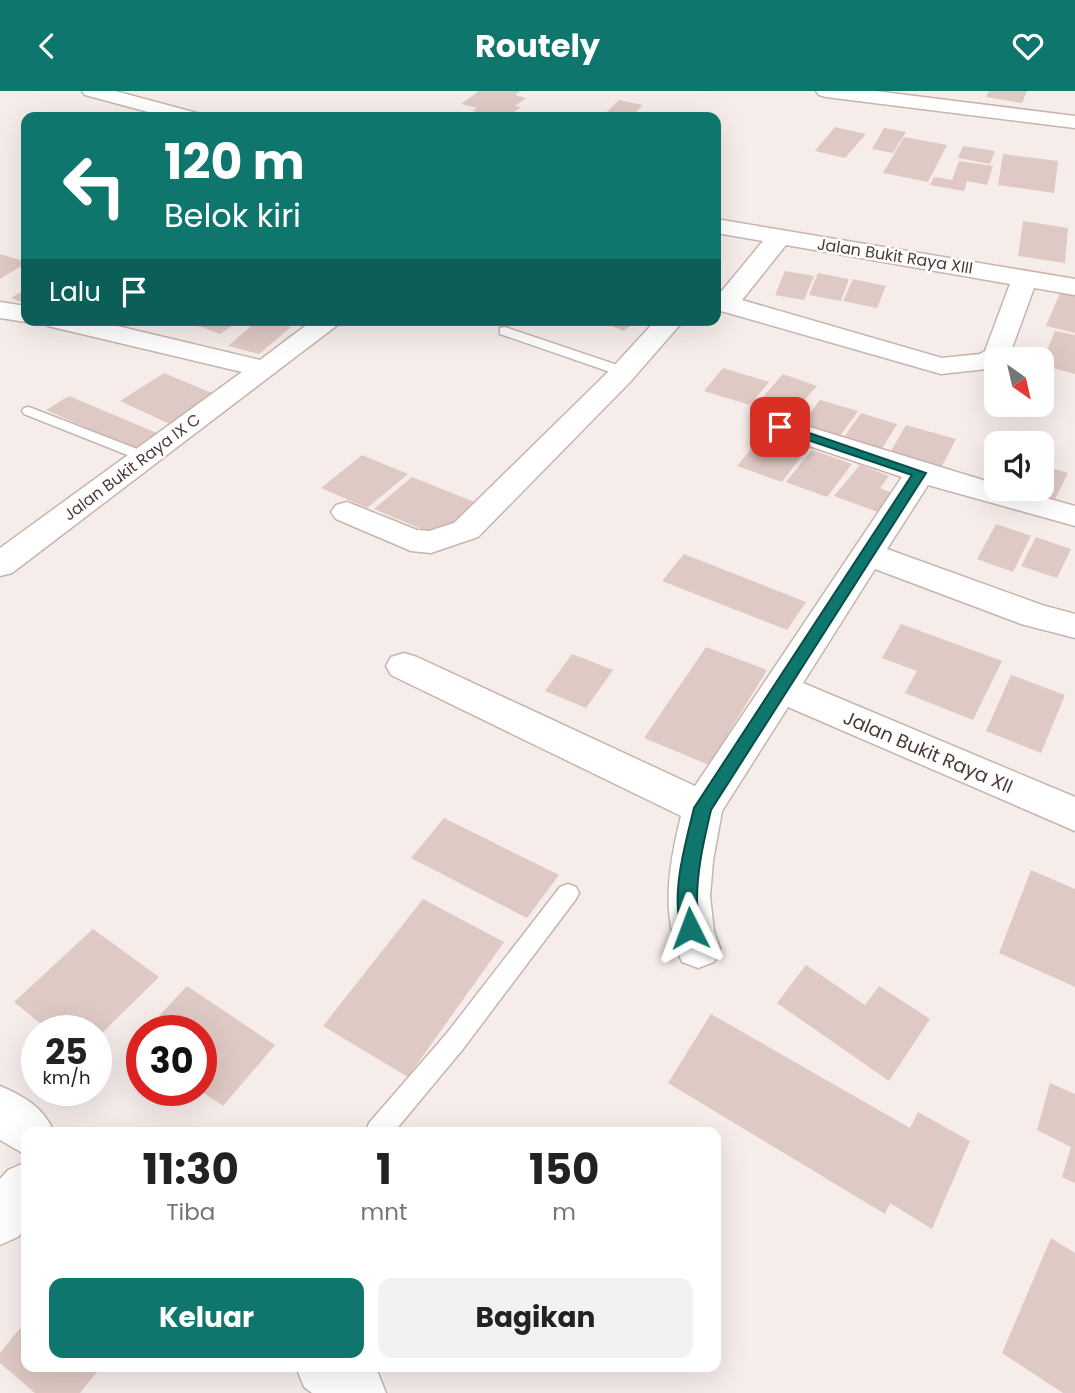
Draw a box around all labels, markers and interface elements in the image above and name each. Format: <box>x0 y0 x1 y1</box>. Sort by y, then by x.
text: Routely <box>475 23 600 68</box>
icon: back <box>28 27 66 65</box>
icon: heart <box>1009 27 1047 65</box>
text: 120 m <box>164 128 305 196</box>
icon: left <box>49 140 140 231</box>
text: Belok kiri <box>164 193 301 238</box>
street label: Jalan Bukit Raya XIII <box>816 232 974 280</box>
icon: arrive <box>115 273 153 311</box>
text: Lalu <box>49 274 101 310</box>
north arrow <box>984 347 1054 417</box>
map controls <box>984 347 1054 501</box>
pin <box>750 397 810 457</box>
street label: Jalan Bukit Raya IX C <box>59 408 205 526</box>
icon: arrive <box>761 408 799 446</box>
button: sound <box>984 431 1054 501</box>
street label: Jalan Bukit Raya XII <box>839 704 1017 800</box>
position arrow <box>653 891 727 965</box>
speed limit sign: 30 <box>126 1015 217 1106</box>
text: 25 <box>45 1027 88 1076</box>
text: km/h <box>43 1065 90 1090</box>
text: 11:30 <box>143 1140 239 1199</box>
text: 1 <box>376 1140 392 1199</box>
text: 150 <box>529 1140 599 1199</box>
text: Tiba <box>166 1196 215 1228</box>
text: mnt <box>361 1196 407 1228</box>
text: m <box>552 1196 576 1228</box>
button: Keluar <box>49 1278 364 1358</box>
button: Bagikan <box>378 1278 693 1358</box>

